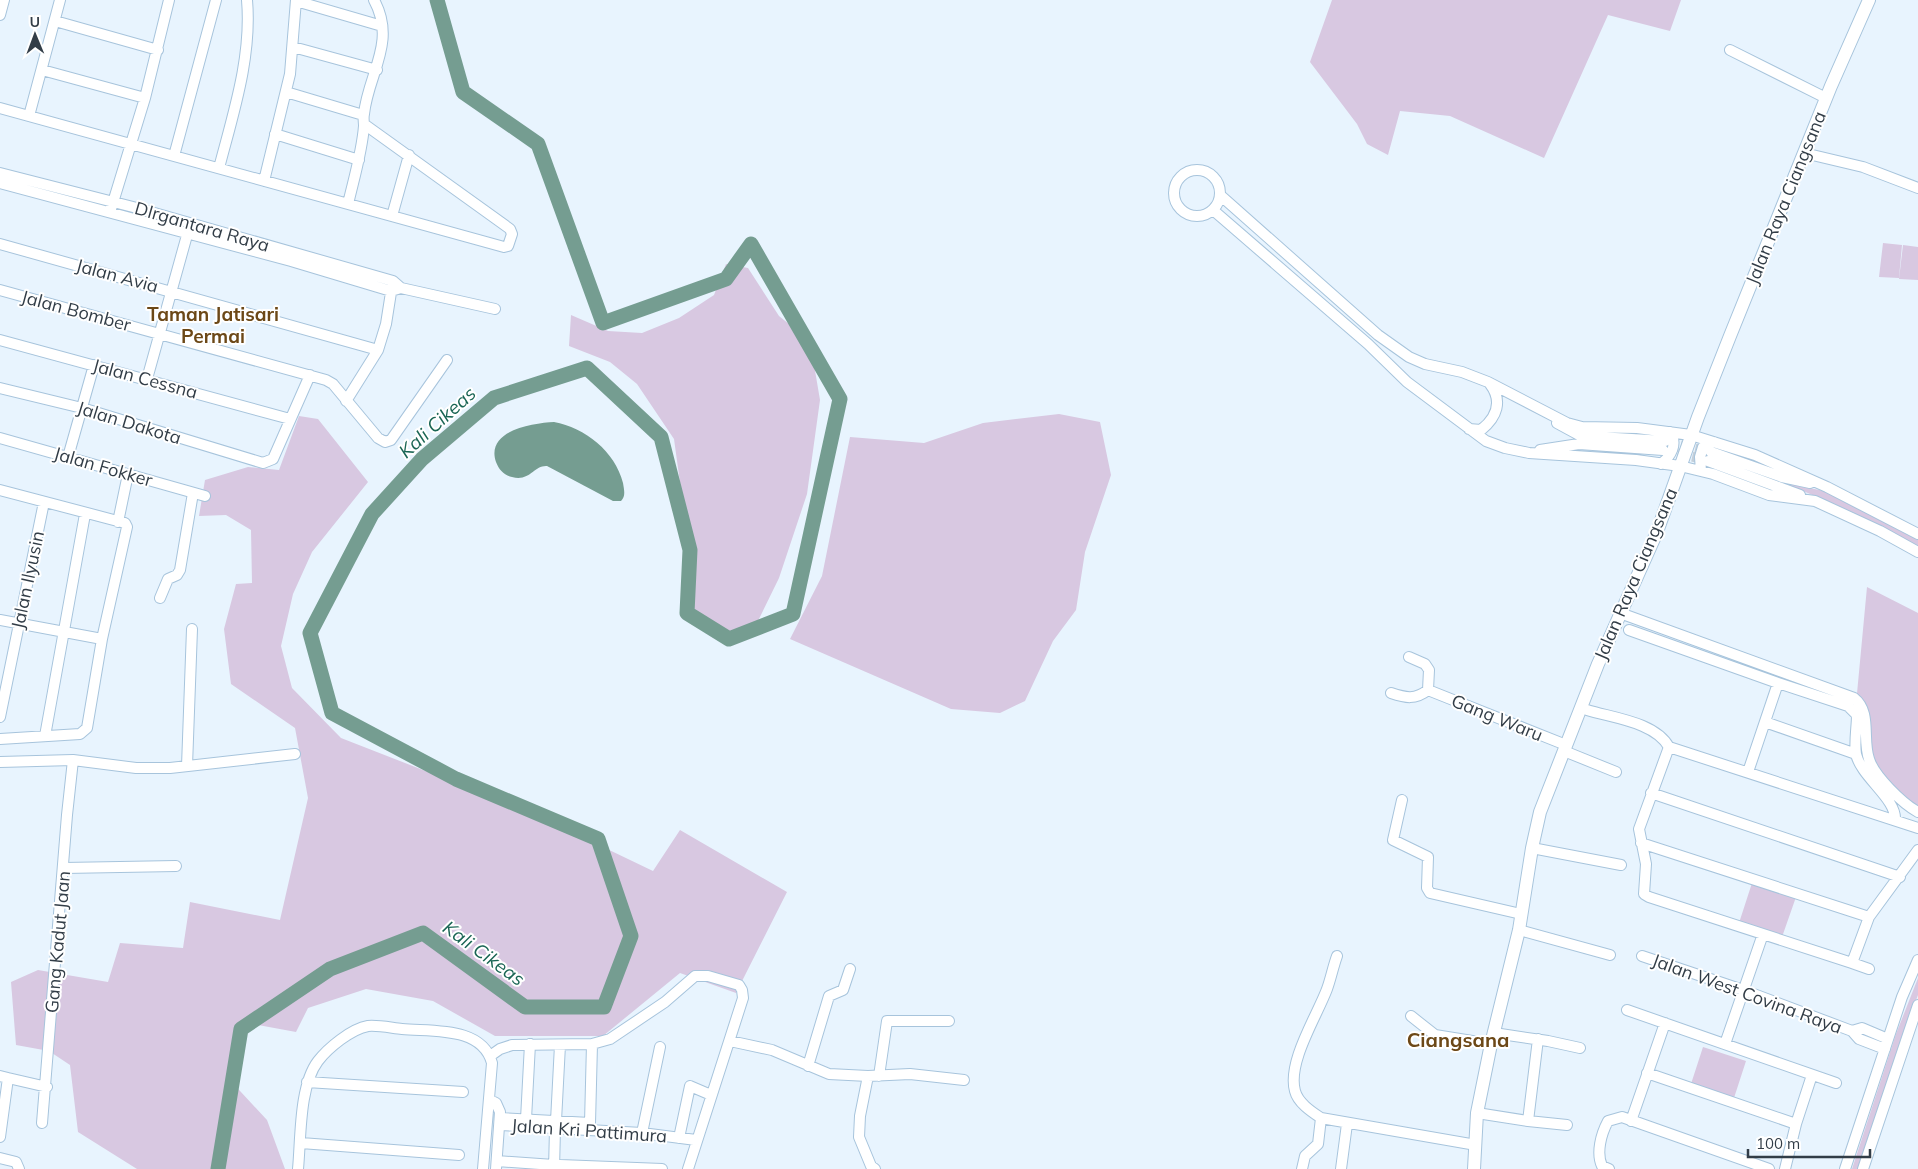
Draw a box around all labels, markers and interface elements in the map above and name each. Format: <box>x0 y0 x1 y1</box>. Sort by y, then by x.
north arrow <box>10 10 60 60</box>
text: U <box>29 13 40 31</box>
street label: Jalan Raya Ciangsana <box>1740 108 1831 288</box>
street label: DIrgantara Raya <box>132 196 272 257</box>
street label: Jalan Avia <box>73 253 161 298</box>
street label: Jalan Bomber <box>19 285 134 336</box>
district label: Taman Jatisari Permai <box>147 302 279 348</box>
street label: Jalan Cessna <box>90 353 200 404</box>
water label: Kali Cikeas <box>393 381 481 463</box>
street label: Jalan Dakota <box>74 396 184 449</box>
street label: Jalan Fokker <box>51 441 156 492</box>
street label: Jalan Raya Ciangsana <box>1589 484 1682 663</box>
street label: Jalan Ilyusin <box>6 529 49 631</box>
street label: Gang Waru <box>1448 689 1546 746</box>
street label: Gang Kadut Jaan <box>40 870 75 1014</box>
water label: Kali Cikeas <box>438 915 530 991</box>
street label: Jalan West Covina Raya <box>1649 948 1845 1039</box>
district label: Ciangsana <box>1407 1027 1509 1052</box>
street label: Jalan Kri Pattimura <box>510 1114 668 1147</box>
scale bar <box>1748 1126 1870 1158</box>
text: 100 m <box>1756 1134 1800 1153</box>

